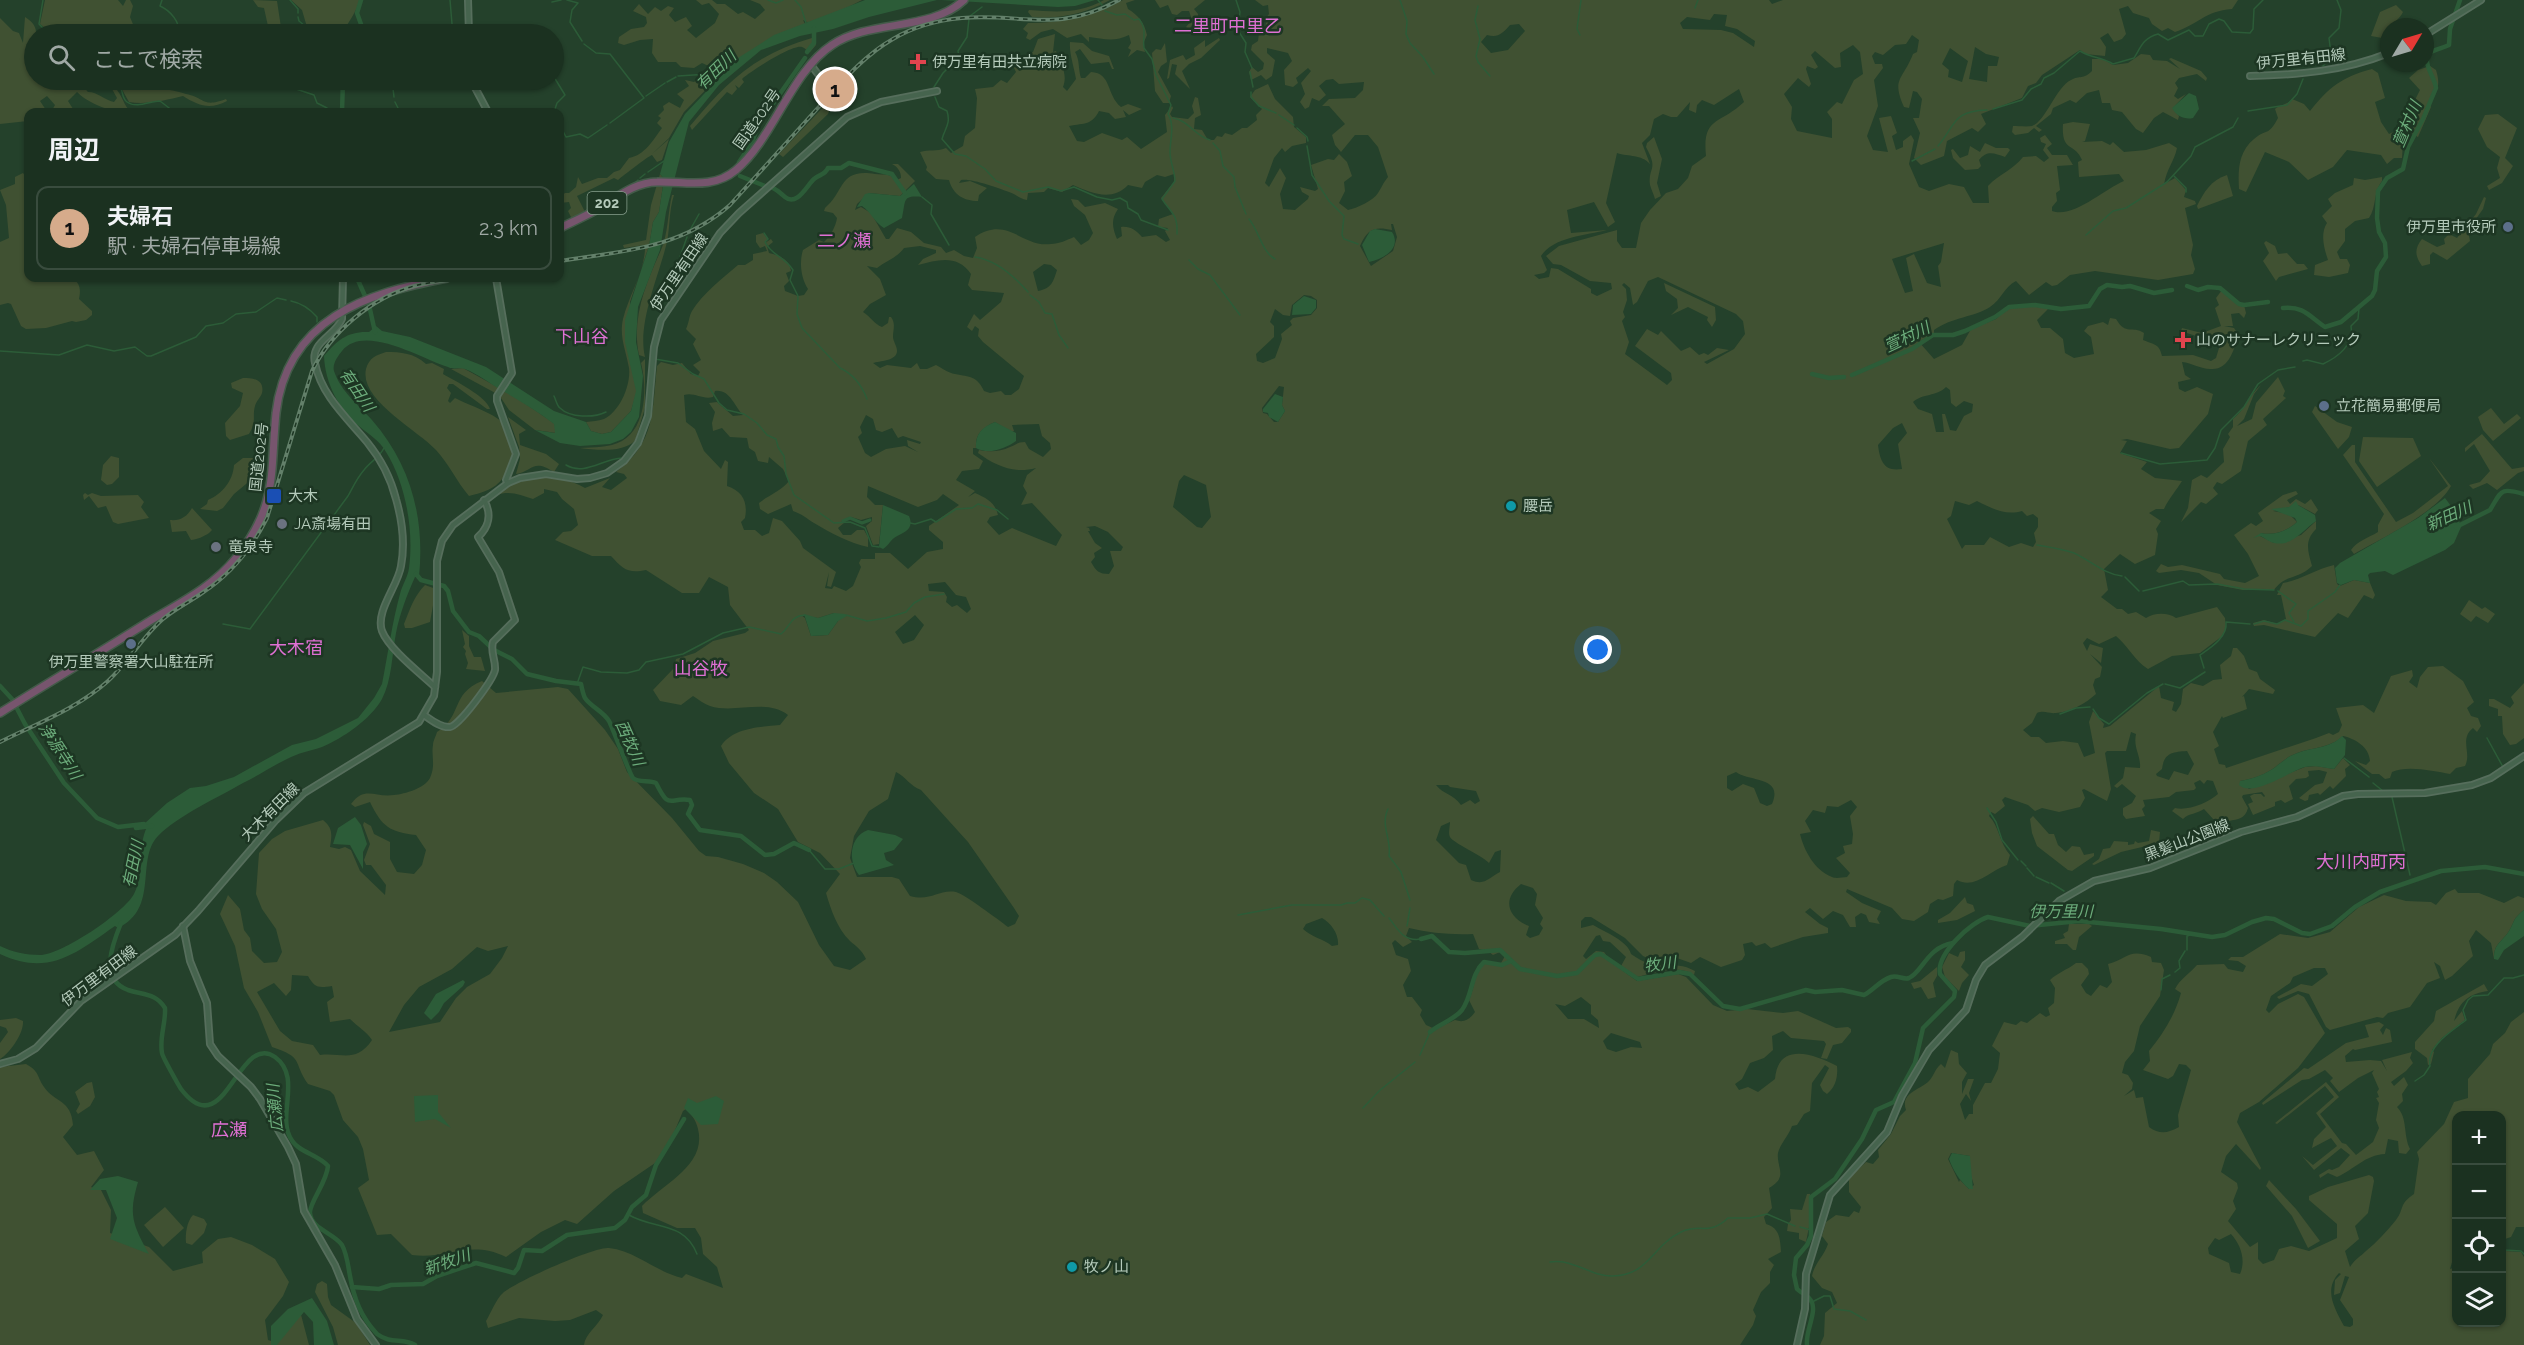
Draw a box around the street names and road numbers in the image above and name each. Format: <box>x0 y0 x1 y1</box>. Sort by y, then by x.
street label: 伊万里有田線 <box>2255 45 2347 73</box>
street label: 国道202号 <box>730 85 784 153</box>
road number: 202 <box>588 192 626 214</box>
street label: 伊万里有田線 <box>646 230 712 314</box>
street label: 国道202号 <box>246 421 272 493</box>
street label: 大木有田線 <box>237 779 303 845</box>
street label: 黒髪山公園線 <box>2142 815 2232 865</box>
street label: 伊万里有田線 <box>58 942 140 1010</box>

